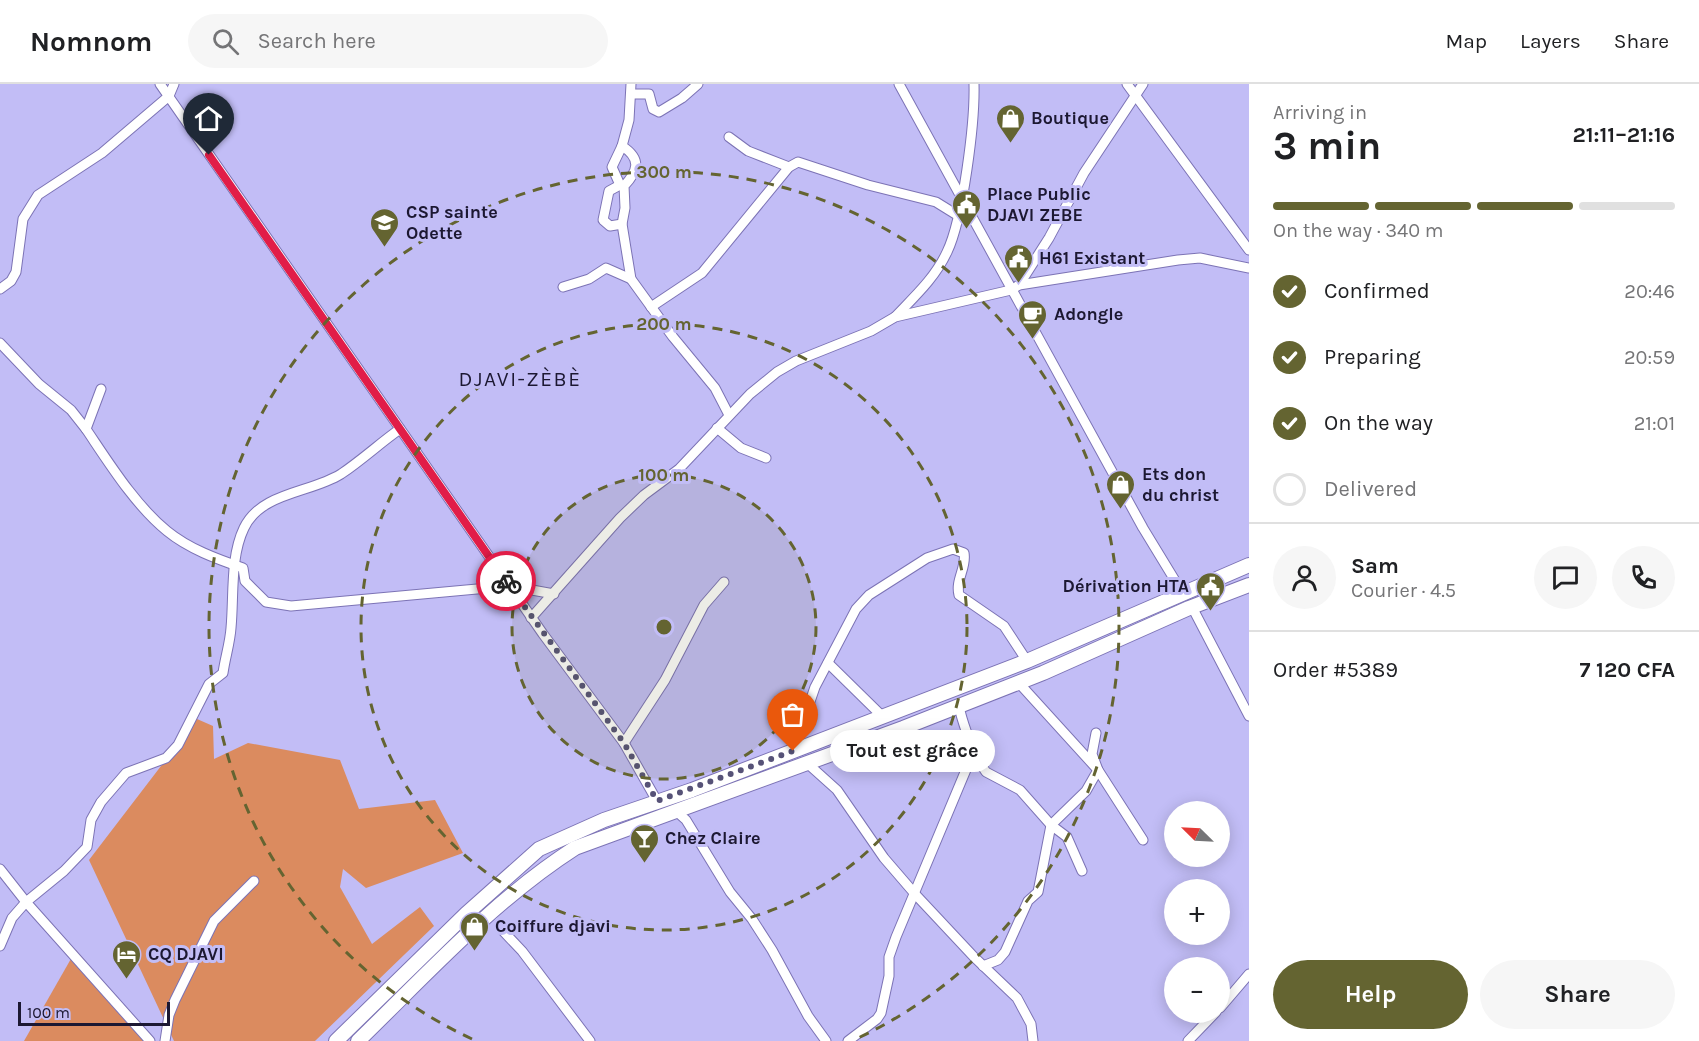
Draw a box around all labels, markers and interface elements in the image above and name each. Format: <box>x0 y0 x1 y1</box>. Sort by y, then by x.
search box <box>188 14 608 68</box>
text: Nomnom <box>30 25 152 58</box>
icon: search <box>209 25 242 58</box>
text: Search here <box>257 28 376 54</box>
text: Map <box>1445 29 1487 53</box>
text: Layers <box>1520 29 1581 53</box>
text: Share <box>1614 29 1669 53</box>
pin <box>183 93 234 155</box>
text: Arriving in <box>1273 101 1367 124</box>
icon: home <box>192 102 225 135</box>
shop icon: Boutique <box>994 102 1026 144</box>
place label: Boutique <box>1031 107 1109 129</box>
text: 21:11–21:16 <box>1572 122 1675 148</box>
text: 3 min <box>1273 123 1381 169</box>
text: 300 m <box>636 161 692 183</box>
place label: Place Public DJAVI ZEBE <box>987 183 1091 226</box>
public building icon: Place Public DJAVI ZEBE <box>950 188 982 230</box>
place label: CSP sainte Odette <box>406 201 498 244</box>
school or university icon: CSP sainte Odette <box>369 206 401 248</box>
text: On the way · 340 m <box>1273 219 1444 242</box>
public building icon: H61 Existant <box>1002 242 1034 284</box>
place label: H61 Existant <box>1039 247 1145 269</box>
icon: check <box>1273 275 1306 308</box>
text: Confirmed <box>1324 278 1430 304</box>
text: 20:46 <box>1624 280 1675 303</box>
cafe icon: Adongle <box>1017 298 1049 340</box>
place label: Adongle <box>1054 303 1123 325</box>
text: 200 m <box>636 313 692 335</box>
icon: check <box>1273 341 1306 374</box>
text: Preparing <box>1324 344 1421 370</box>
text: 20:59 <box>1624 346 1675 369</box>
district label: DJAVI-ZÈBÈ <box>459 367 581 391</box>
icon: check <box>1273 407 1306 440</box>
text: On the way <box>1324 410 1433 436</box>
text: 21:01 <box>1634 412 1675 435</box>
place label: Ets don du christ <box>1142 463 1219 506</box>
text: 100 m <box>639 464 689 486</box>
shop icon: Ets don du christ <box>1105 468 1137 510</box>
text: Delivered <box>1324 476 1417 502</box>
button: person <box>1273 546 1336 609</box>
button: chat <box>1534 546 1597 609</box>
button: phone <box>1612 546 1675 609</box>
courier <box>476 551 536 611</box>
text: Sam <box>1351 553 1399 579</box>
icon: bike <box>490 565 523 598</box>
public building icon: Dérivation HTA <box>1194 570 1226 612</box>
place label: Dérivation HTA <box>1063 575 1189 597</box>
text: Courier · 4.5 <box>1351 579 1456 602</box>
centre of rings <box>654 617 674 637</box>
text: Order #5389 <box>1273 657 1398 683</box>
text: 7 120 CFA <box>1580 657 1675 683</box>
pin <box>767 689 818 751</box>
icon: bag <box>776 698 809 731</box>
callout: Tout est grâce <box>829 730 994 772</box>
text: Tout est grâce <box>846 739 979 762</box>
north arrow <box>1164 801 1230 867</box>
map controls <box>1164 801 1230 1023</box>
bar icon: Chez Claire <box>628 822 660 864</box>
place label: Chez Claire <box>665 827 761 849</box>
button: + <box>1164 879 1230 945</box>
shop icon: Coiffure djavi <box>458 910 490 952</box>
place label: Coiffure djavi <box>495 915 611 937</box>
hotel icon: CQ DJAVI <box>111 938 143 980</box>
place label: CQ DJAVI <box>148 943 224 965</box>
button: − <box>1164 957 1230 1023</box>
button: Help <box>1273 960 1468 1029</box>
button: Share <box>1480 960 1675 1029</box>
scale bar <box>18 999 170 1026</box>
text: 100 m <box>27 1003 70 1022</box>

